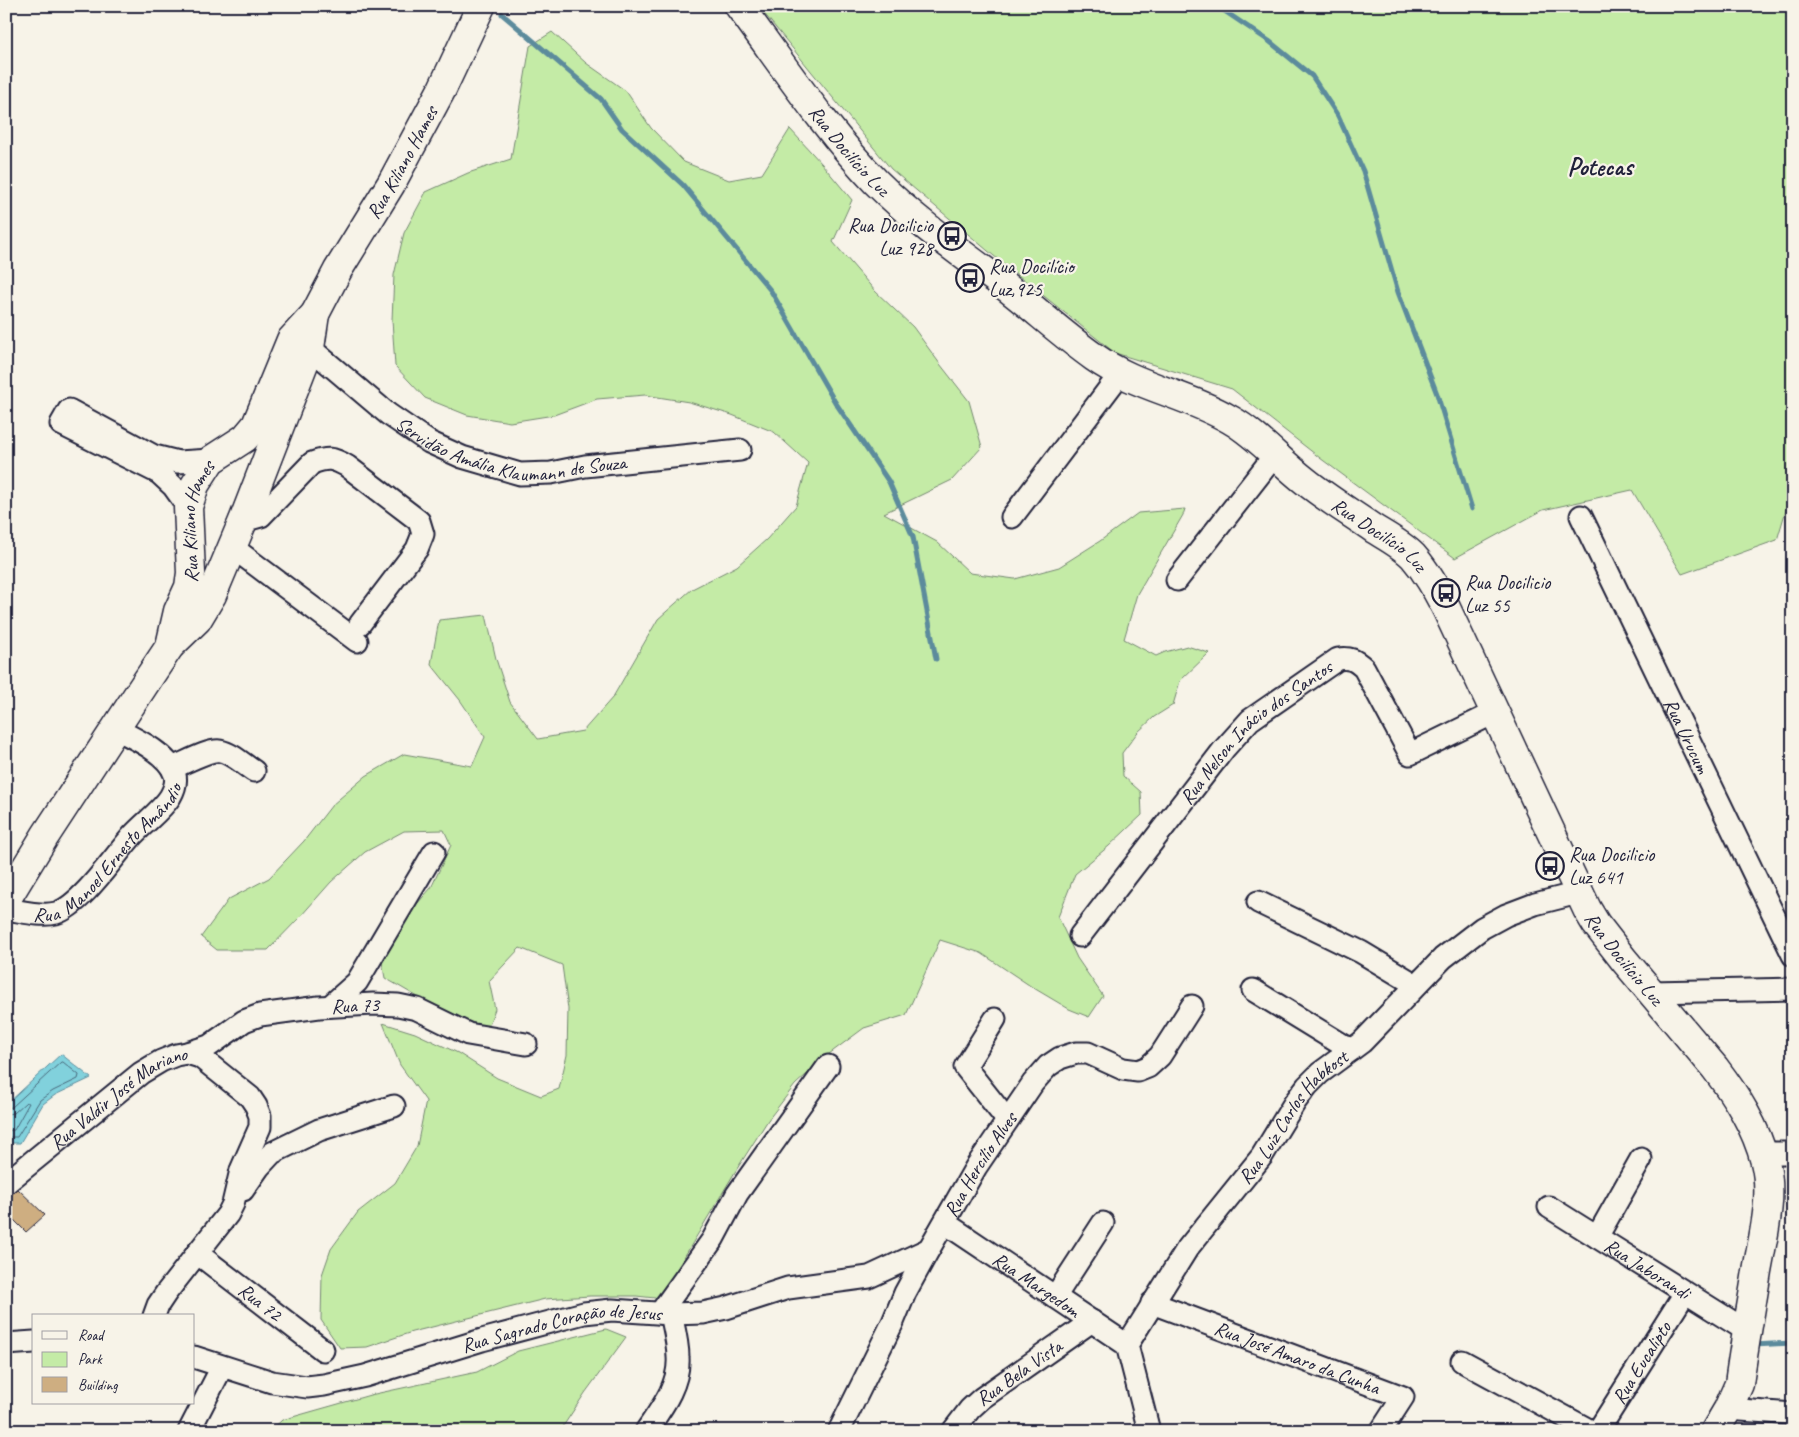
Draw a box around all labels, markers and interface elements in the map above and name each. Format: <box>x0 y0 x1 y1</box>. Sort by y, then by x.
street label: Rua Kiliano Hames <box>361 100 444 223</box>
street label: Rua Docilício Luz <box>803 100 896 203</box>
district label: Potecas <box>1568 151 1635 183</box>
place label: Rua Docilicio Luz 928 <box>848 213 935 261</box>
bus stop icon: Rua Docilicio Luz 928 <box>937 221 967 251</box>
place label: Rua Docilício Luz,925 <box>989 254 1076 302</box>
bus stop icon: Rua Docilício Luz,925 <box>955 263 985 293</box>
street label: Servidão Amália Klaumann de Souza <box>391 411 629 487</box>
street label: Rua Kiliano Hames <box>176 454 222 584</box>
street label: Rua Docilício Luz <box>1327 492 1434 578</box>
place label: Rua Docilicio Luz 55 <box>1465 570 1551 618</box>
bus stop icon: Rua Docilicio Luz 55 <box>1431 578 1461 608</box>
street label: Rua Nelson Inácio dos Santos <box>1174 654 1339 809</box>
street label: Rua Urucum <box>1658 694 1716 778</box>
street label: Rua Manoel Ernesto Amândio <box>33 779 188 928</box>
place label: Rua Docilicio Luz 641 <box>1569 842 1655 890</box>
bus stop icon: Rua Docilicio Luz 641 <box>1535 851 1565 881</box>
street label: Rua Docilício Luz <box>1579 908 1670 1012</box>
street label: Rua 73 <box>330 992 382 1019</box>
street label: Rua Valdir José Mariano <box>45 1041 190 1155</box>
street label: Rua Luiz Carlos Habkost <box>1233 1043 1355 1189</box>
street label: Rua Hercílio Alves <box>938 1106 1024 1221</box>
street label: Rua Jaborandi <box>1600 1233 1696 1306</box>
street label: Rua Margedom <box>988 1246 1086 1324</box>
street label: Rua 72 <box>233 1278 288 1328</box>
street label: Rua Sagrado Coração de Jesus <box>458 1298 665 1359</box>
legend <box>32 1314 195 1404</box>
street label: Rua José Amaro da Cunha <box>1211 1316 1385 1401</box>
street label: Rua Eucalipto <box>1606 1316 1677 1409</box>
text: Road <box>78 1326 105 1345</box>
street label: Rua Bela Vista <box>971 1333 1068 1411</box>
text: Park <box>78 1350 103 1369</box>
text: Building <box>78 1376 118 1395</box>

